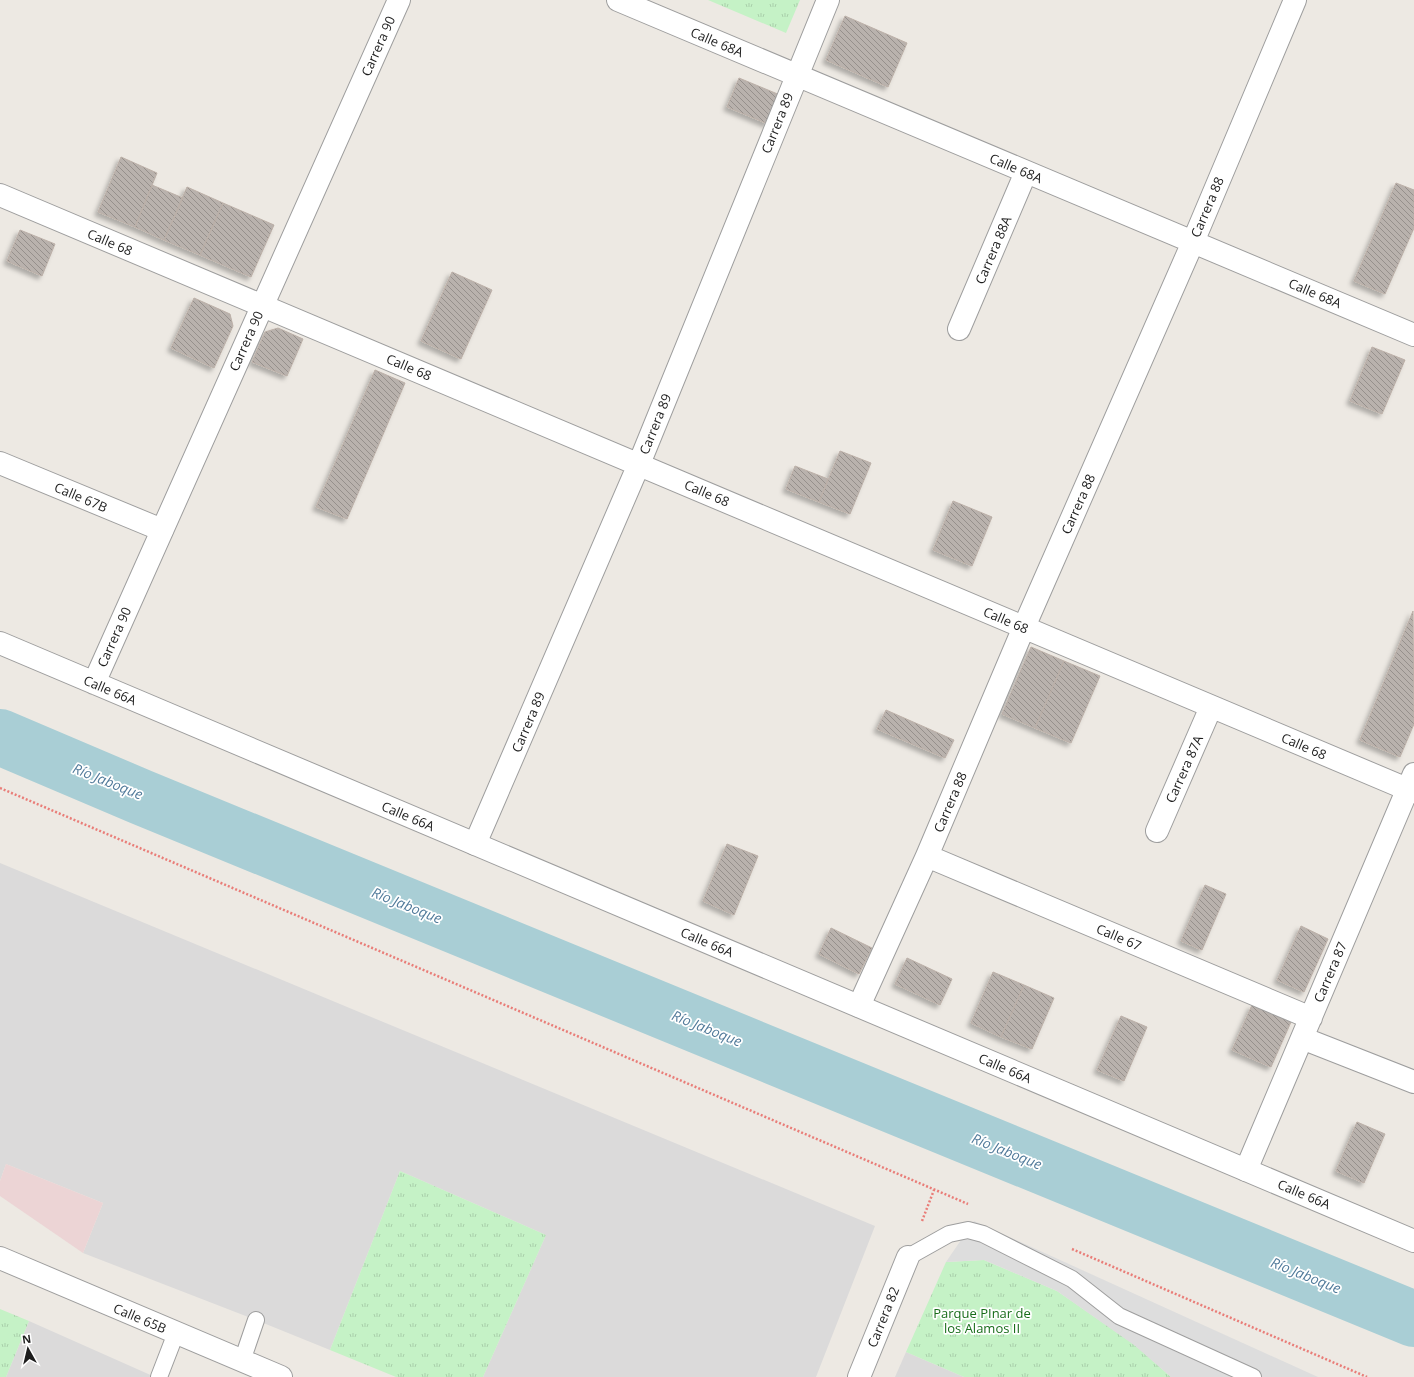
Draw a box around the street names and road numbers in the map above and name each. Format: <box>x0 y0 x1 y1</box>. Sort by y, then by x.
street label: Carrera 90 <box>357 13 399 79</box>
street label: Calle 68A <box>688 23 747 61</box>
street label: Carrera 89 <box>757 90 797 156</box>
street label: Calle 68A <box>987 149 1046 187</box>
street label: Carrera 88 <box>1186 174 1228 240</box>
street label: Carrera 88A <box>971 212 1016 287</box>
street label: Calle 68 <box>85 224 135 260</box>
street label: Calle 68A <box>1286 274 1345 312</box>
street label: Carrera 90 <box>225 308 267 374</box>
street label: Calle 68 <box>384 349 434 385</box>
street label: Carrera 89 <box>635 391 675 457</box>
street label: Carrera 88 <box>1057 471 1099 537</box>
street label: Calle 68 <box>682 475 732 511</box>
street label: Calle 67B <box>52 478 110 516</box>
street label: Calle 68 <box>981 602 1031 638</box>
street label: Carrera 90 <box>93 604 135 670</box>
street label: Calle 66A <box>81 671 140 709</box>
street label: Carrera 89 <box>507 689 549 755</box>
street label: Calle 68 <box>1279 728 1329 764</box>
street label: Carrera 87A <box>1161 732 1207 806</box>
street label: Carrera 88 <box>929 769 971 835</box>
street label: Calle 66A <box>379 797 438 835</box>
street label: Calle 67 <box>1094 919 1144 955</box>
street label: Calle 66A <box>678 923 737 961</box>
street label: Carrera 87 <box>1309 939 1351 1005</box>
street label: Calle 66A <box>976 1049 1035 1087</box>
street label: Calle 66A <box>1275 1175 1334 1213</box>
street label: Carrera 82 <box>863 1284 903 1350</box>
street label: Calle 65B <box>111 1299 169 1337</box>

